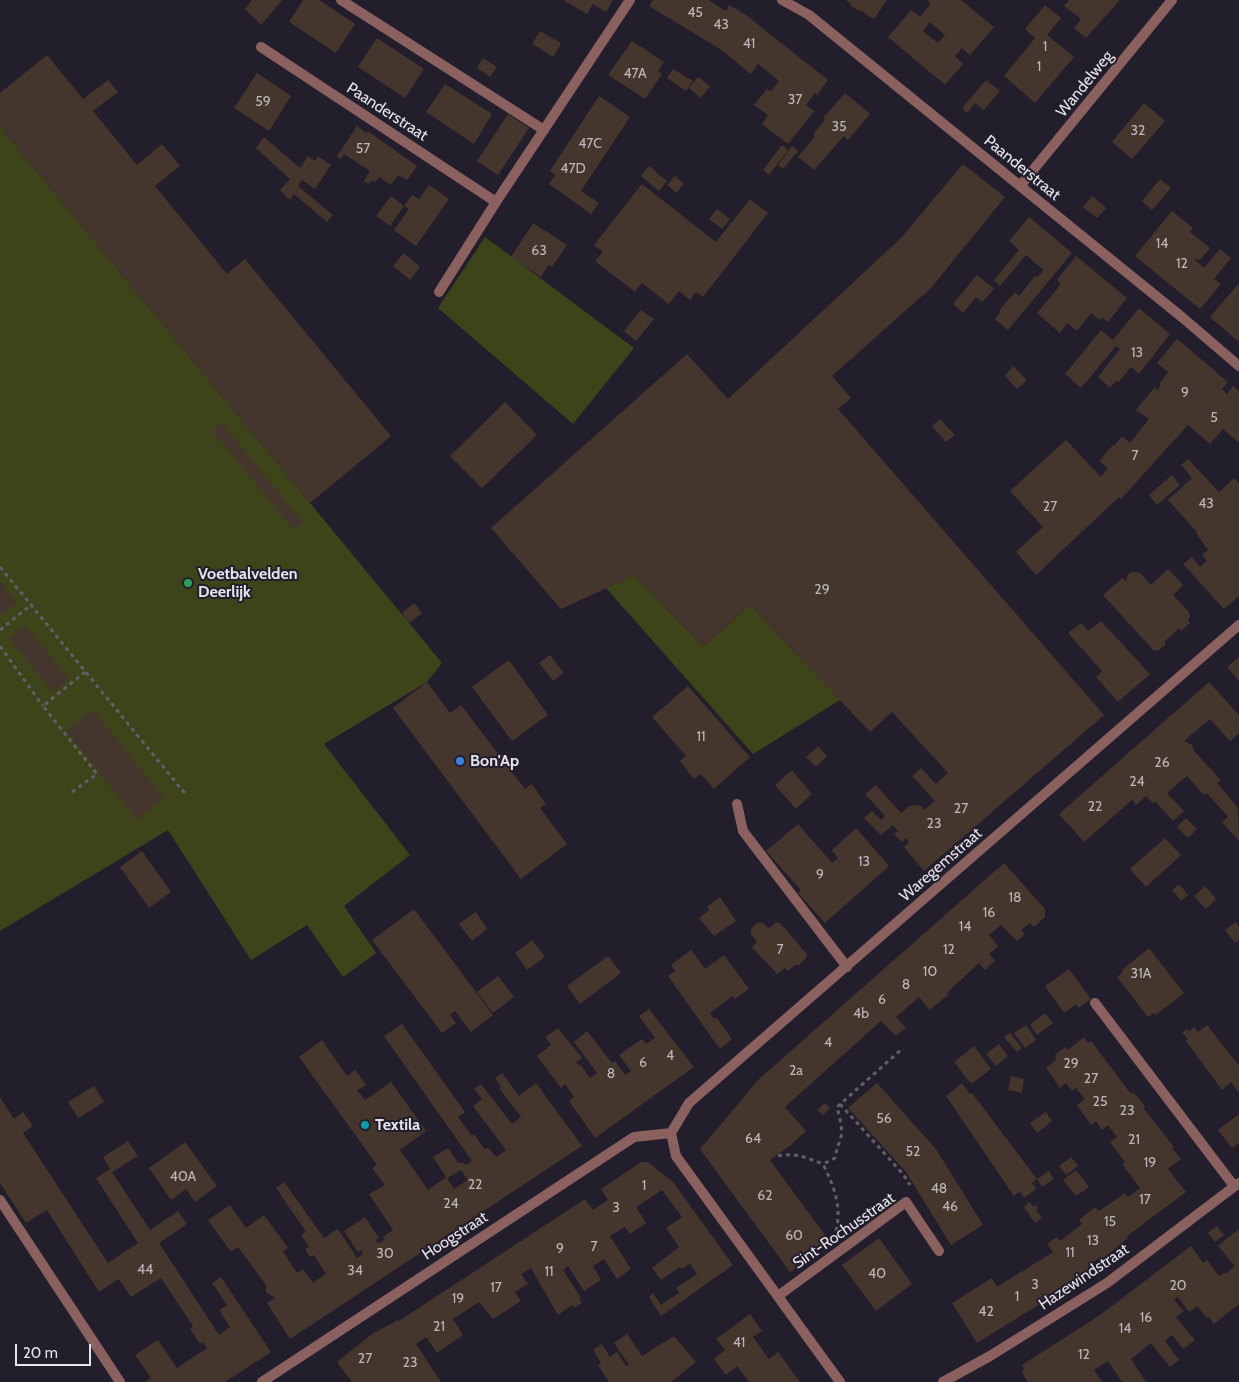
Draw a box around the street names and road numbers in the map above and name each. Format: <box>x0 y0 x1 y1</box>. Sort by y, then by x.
street label: Wandelweg <box>1053 47 1117 121</box>
street label: Paanderstraat <box>343 79 431 145</box>
street label: Paanderstraat <box>980 131 1064 205</box>
street label: Waregemstraat <box>896 824 986 906</box>
street label: Sint-Rochusstraat <box>789 1189 899 1273</box>
street label: Hoogstraat <box>419 1208 491 1264</box>
street label: Hazewindstraat <box>1035 1240 1133 1314</box>

